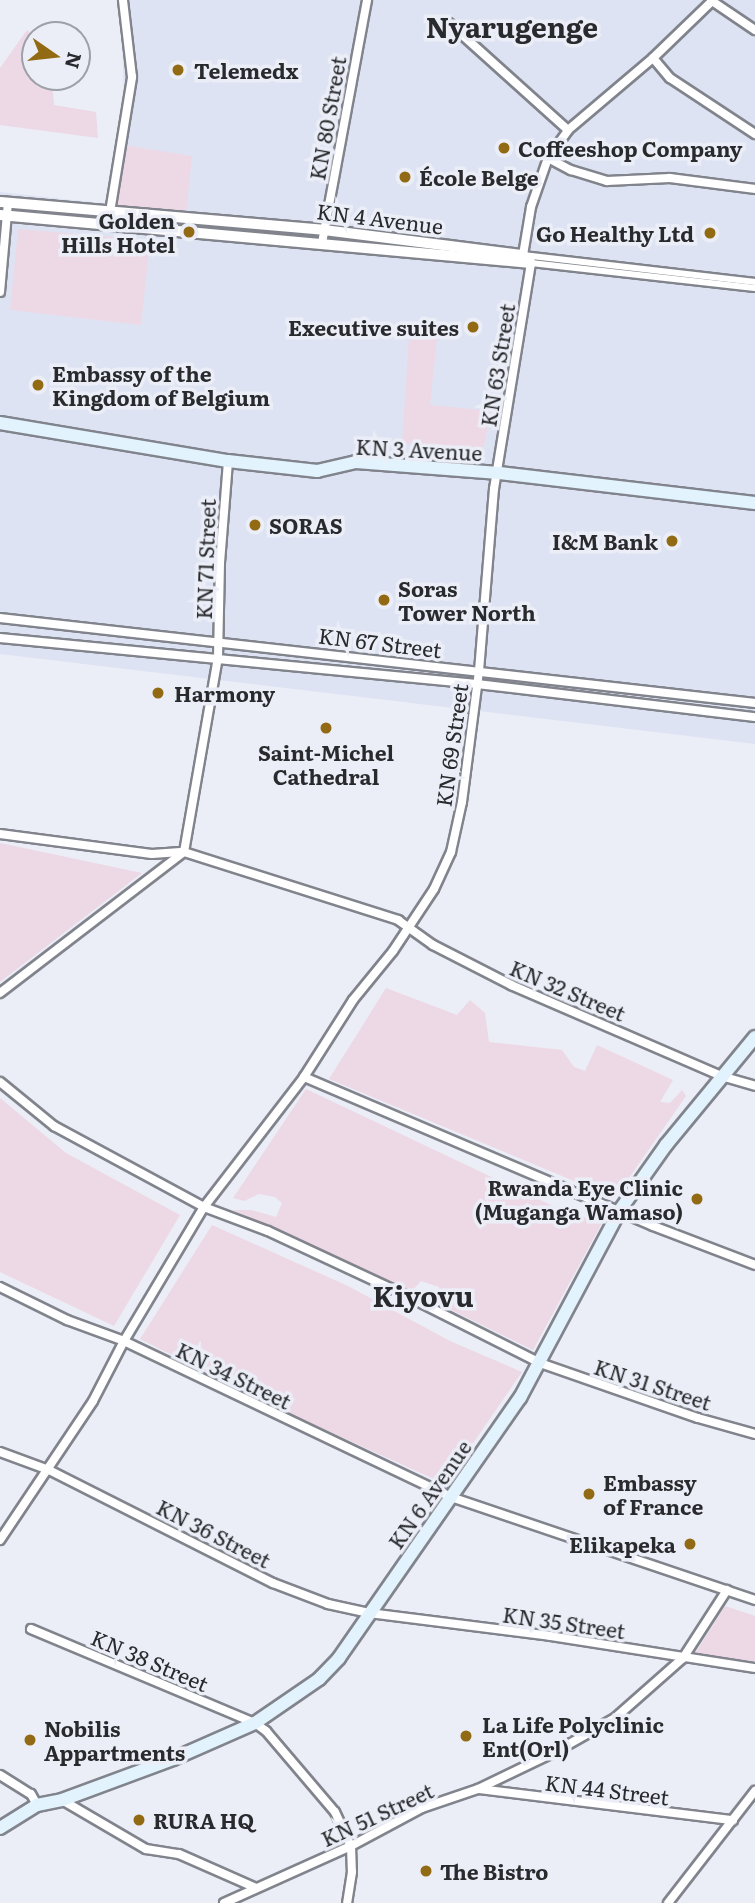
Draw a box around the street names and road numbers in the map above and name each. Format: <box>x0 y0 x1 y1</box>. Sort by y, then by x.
street label: KN 80 Street <box>304 54 350 182</box>
street label: KN 4 Avenue <box>315 198 445 238</box>
street label: KN 63 Street <box>475 302 519 428</box>
street label: KN 3 Avenue <box>355 433 483 465</box>
street label: KN 71 Street <box>190 498 220 620</box>
street label: KN 67 Street <box>317 622 443 662</box>
street label: KN 69 Street <box>430 682 472 808</box>
street label: KN 32 Street <box>506 954 630 1026</box>
street label: KN 34 Street <box>172 1336 296 1414</box>
street label: KN 31 Street <box>591 1353 715 1415</box>
street label: KN 6 Avenue <box>382 1435 476 1553</box>
street label: KN 36 Street <box>153 1494 275 1572</box>
street label: KN 35 Street <box>501 1601 627 1643</box>
street label: KN 38 Street <box>88 1624 212 1696</box>
street label: KN 44 Street <box>543 1769 671 1809</box>
street label: KN 51 Street <box>317 1777 437 1851</box>

